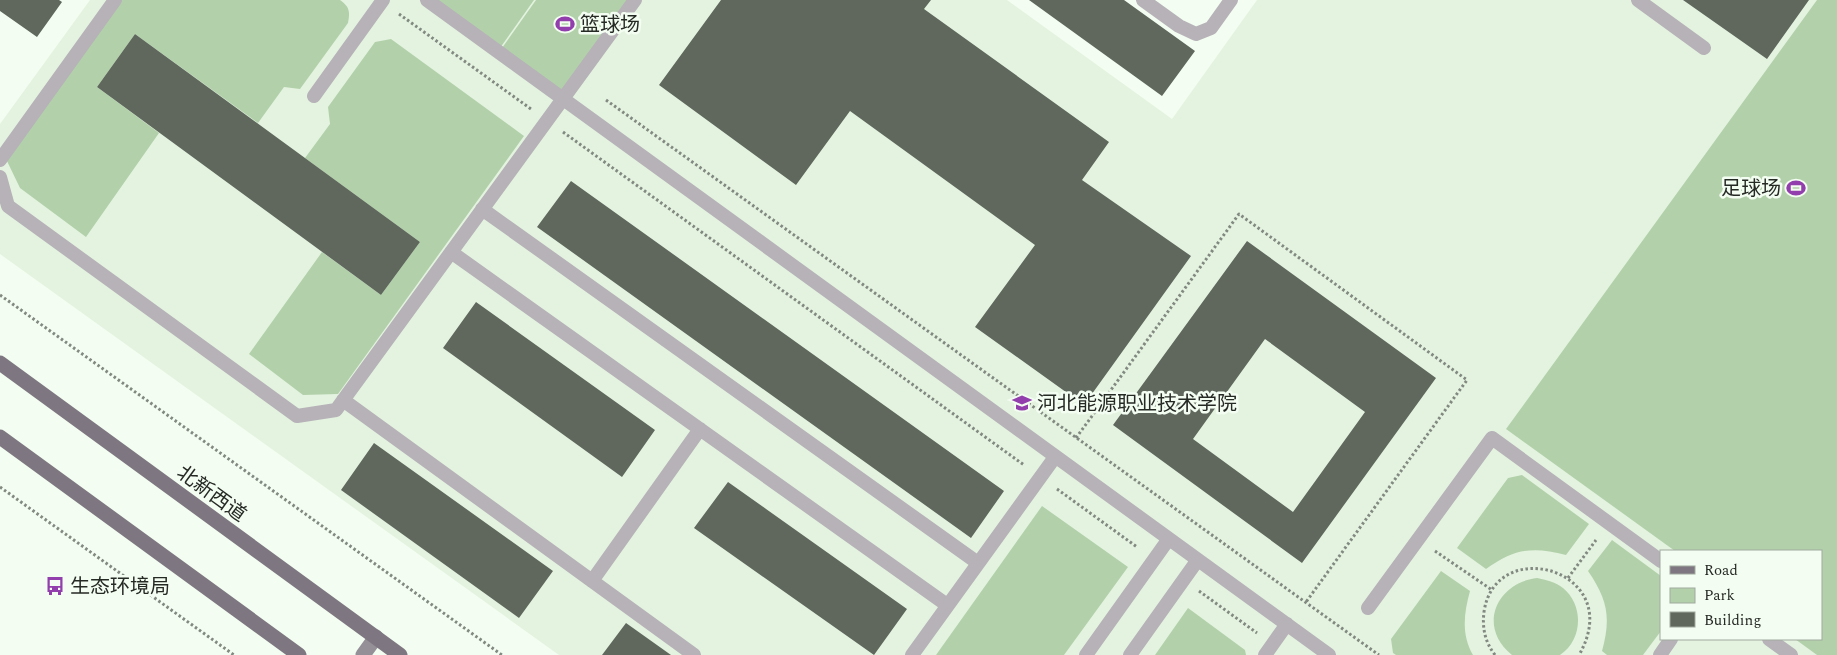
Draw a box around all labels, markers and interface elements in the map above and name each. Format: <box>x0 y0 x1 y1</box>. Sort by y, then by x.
place label: 篮球场 <box>580 10 640 40</box>
sports icon: 篮球场 <box>554 13 576 35</box>
place label: 足球场 <box>1721 174 1781 204</box>
sports icon: 足球场 <box>1785 177 1807 199</box>
place label: 河北能源职业技术学院 <box>1037 389 1237 419</box>
school or university icon: 河北能源职业技术学院 <box>1011 392 1033 414</box>
street label: 北新西道 <box>170 458 253 529</box>
legend <box>1660 550 1822 640</box>
text: Road <box>1704 559 1738 582</box>
place label: 生态环境局 <box>70 572 170 602</box>
bus stop icon: 生态环境局 <box>44 575 66 597</box>
text: Park <box>1704 584 1735 607</box>
text: Building <box>1704 609 1761 632</box>

